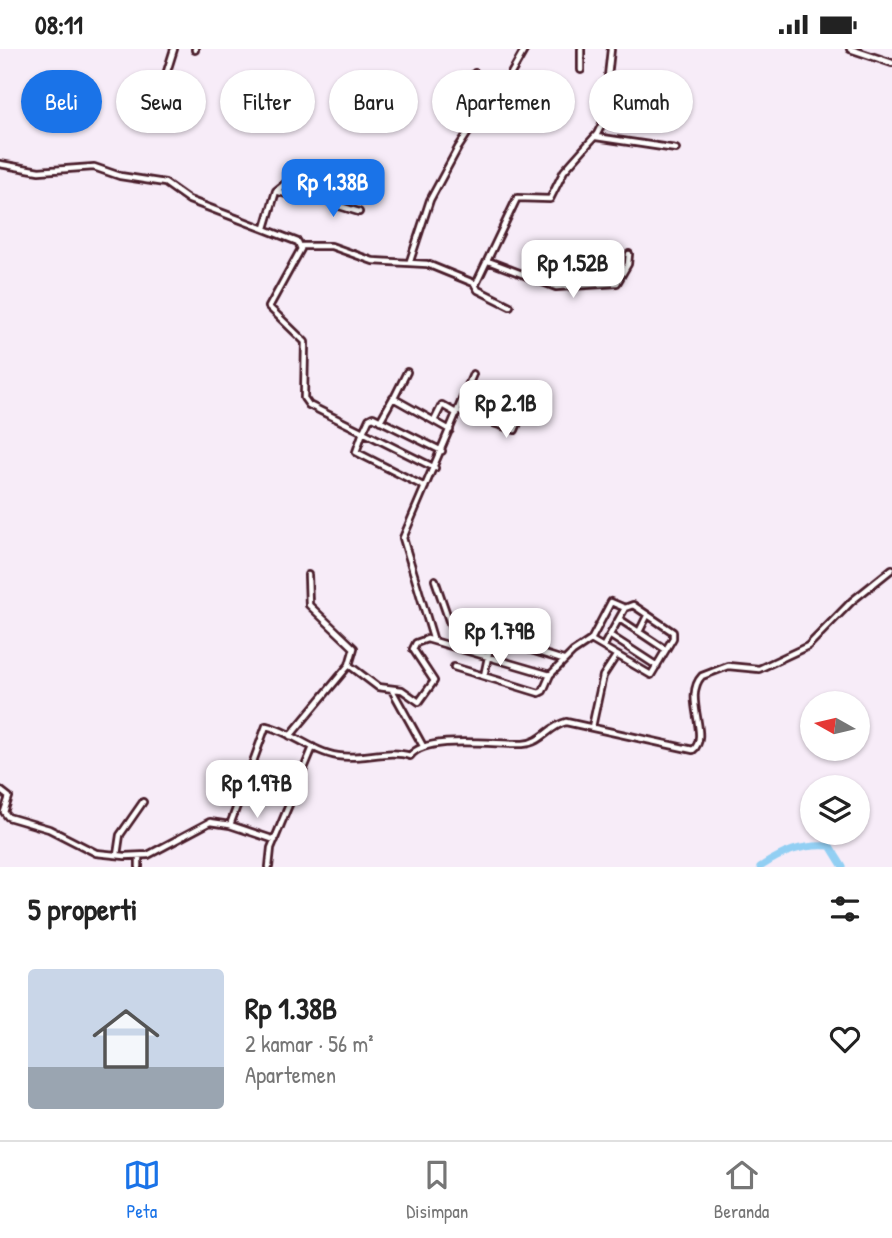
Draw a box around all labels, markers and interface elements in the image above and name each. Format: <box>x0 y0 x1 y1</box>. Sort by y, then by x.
text: 08:11 <box>35 7 83 42</box>
chip: Beli <box>21 70 102 133</box>
chip: Sewa <box>116 70 206 133</box>
chip: Filter <box>220 70 315 133</box>
chip: Baru <box>329 70 418 133</box>
chip: Apartemen <box>432 70 575 133</box>
chip: Rumah <box>589 70 693 133</box>
pin: Rp 1.38B <box>261 159 405 219</box>
text: Rp 1.38B <box>298 166 368 197</box>
pin: Rp 1.52B <box>501 240 645 300</box>
text: Rp 1.52B <box>537 247 609 278</box>
pin: Rp 2.1B <box>441 381 571 440</box>
text: Rp 2.1B <box>475 387 537 418</box>
pin: Rp 1.79B <box>428 609 572 668</box>
text: Rp 1.79B <box>465 615 535 646</box>
north arrow <box>800 691 870 761</box>
map controls <box>800 691 870 845</box>
pin: Rp 1.97B <box>185 761 329 820</box>
text: Rp 1.97B <box>222 767 292 798</box>
button: layers <box>800 775 870 845</box>
text: 5 properti <box>28 889 137 929</box>
icon: filters <box>826 890 864 928</box>
text: Rp 1.38B <box>245 988 337 1028</box>
icon: home <box>84 997 168 1081</box>
icon: heart <box>826 1020 864 1058</box>
text: 2 kamar · 56 m² <box>245 1028 373 1059</box>
text: Apartemen <box>245 1059 336 1090</box>
tab: Peta <box>123 1156 161 1224</box>
tab: Disimpan <box>406 1156 468 1224</box>
tab: Beranda <box>714 1156 769 1224</box>

